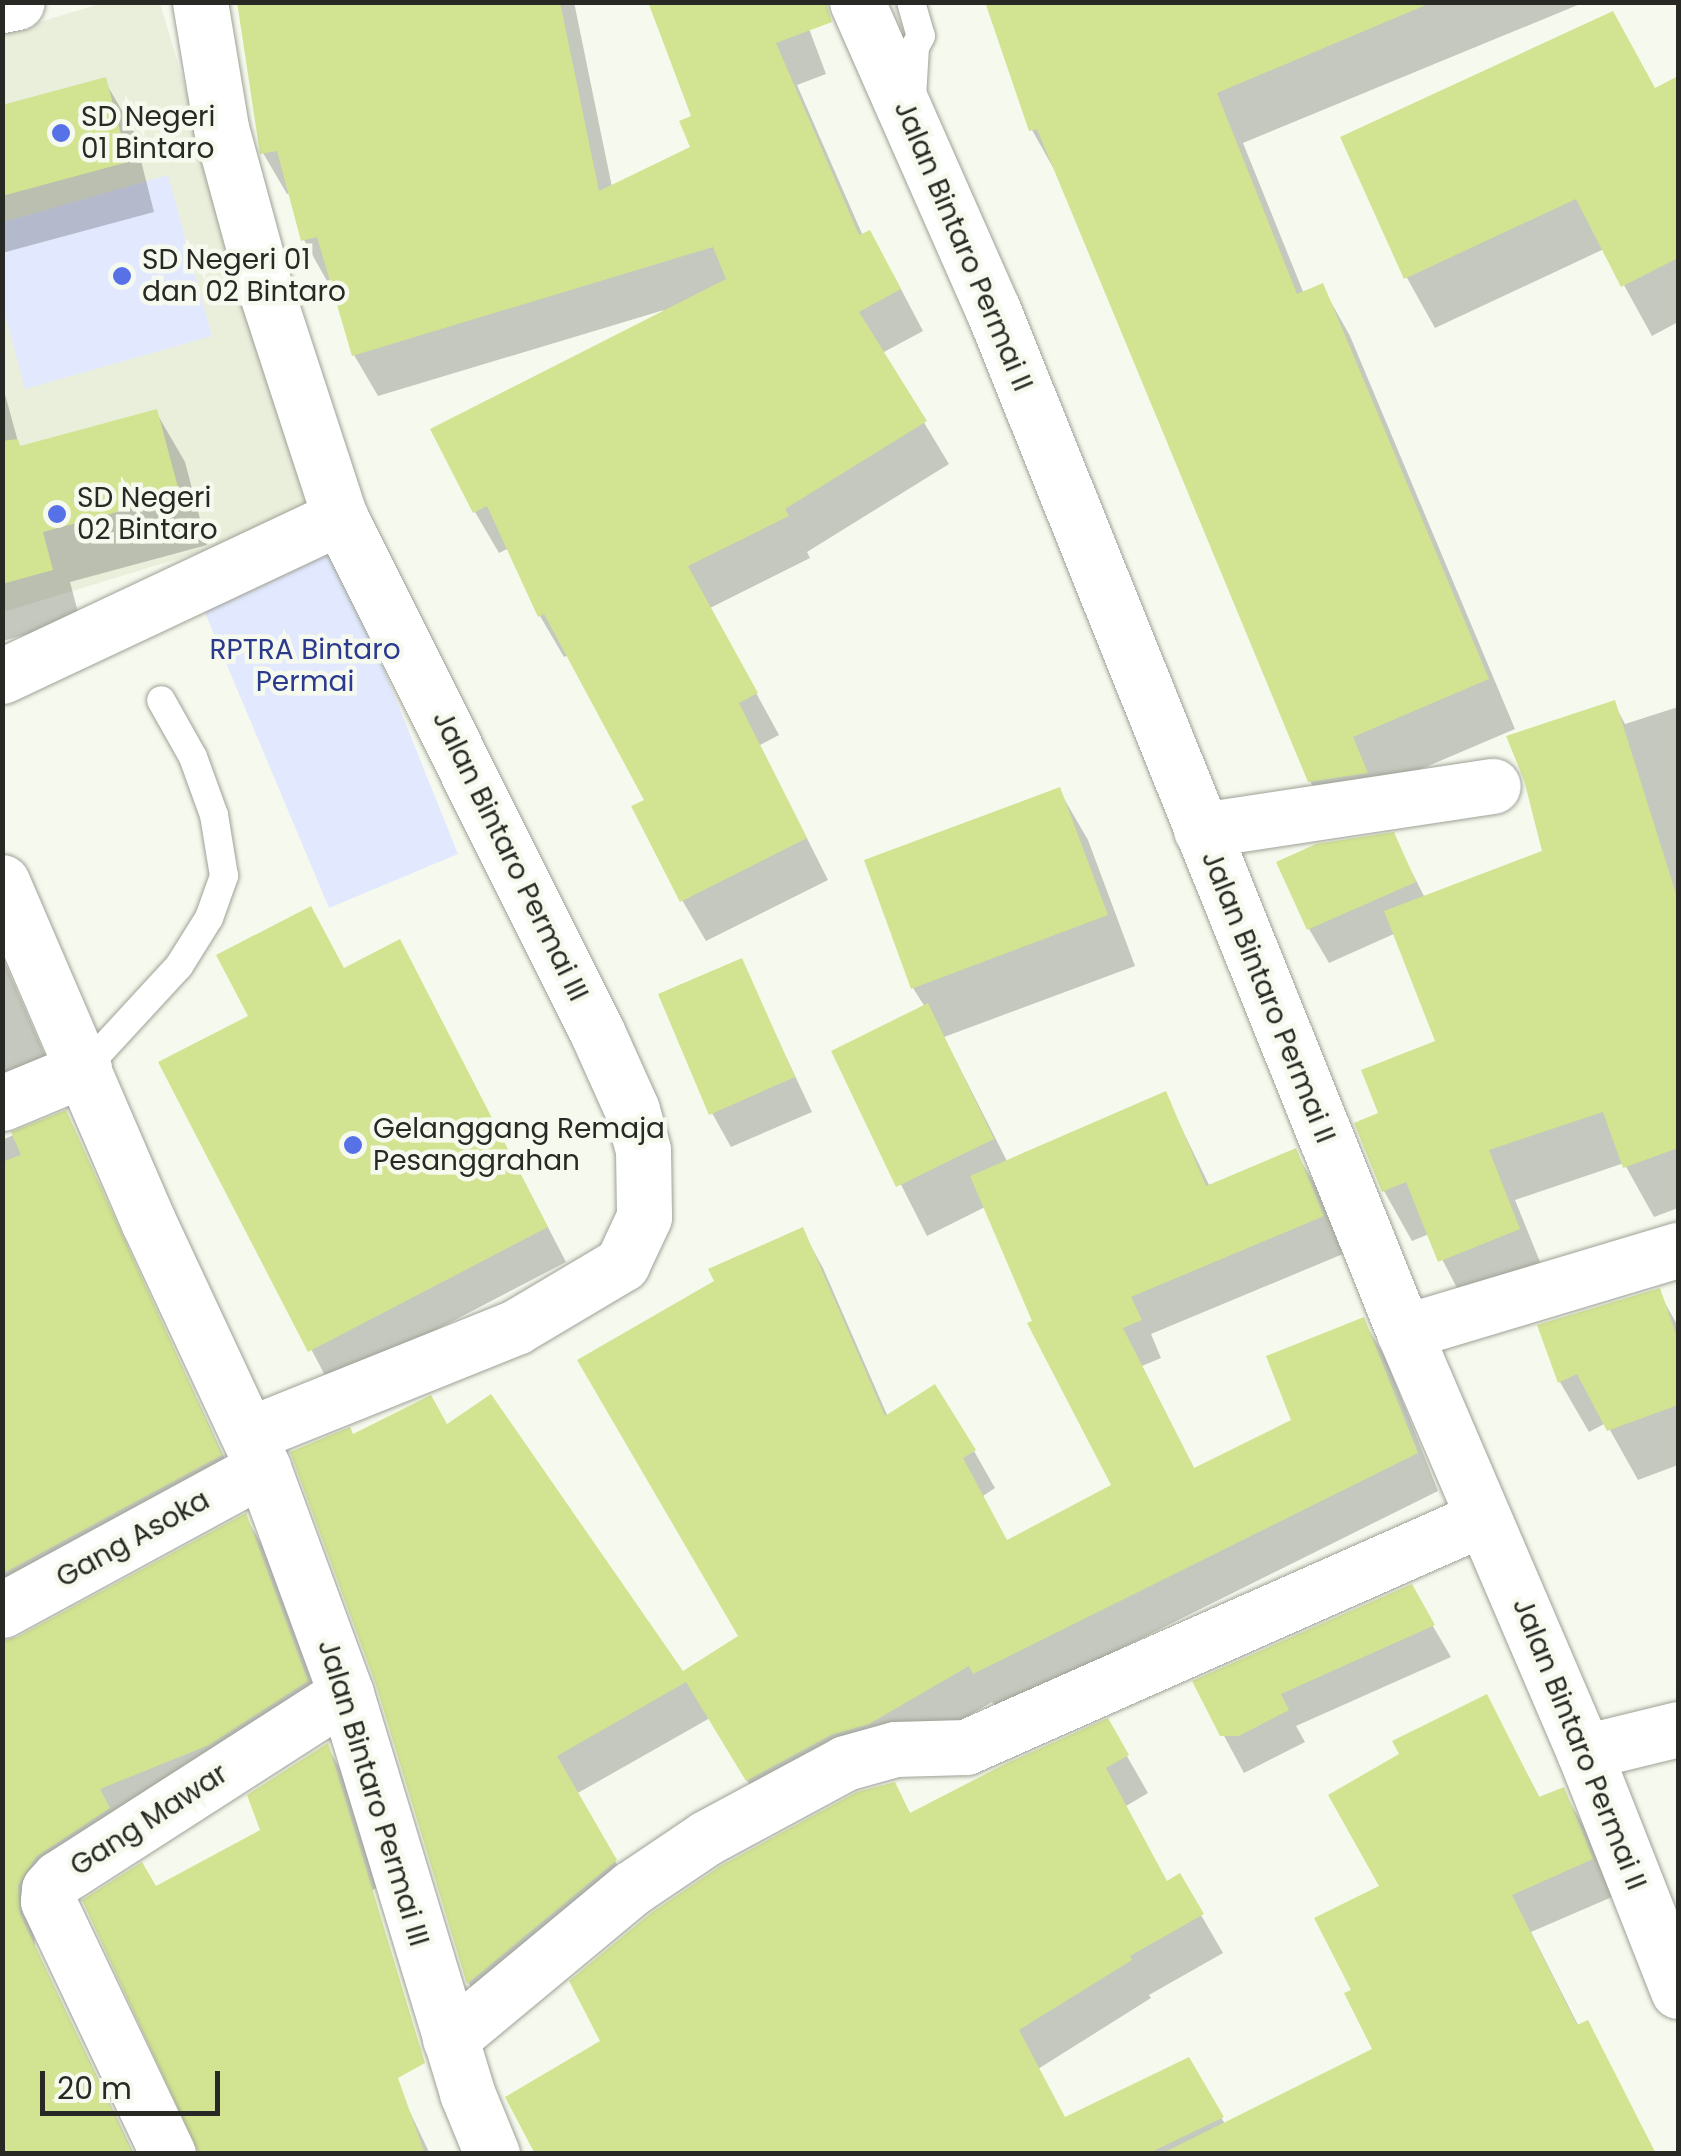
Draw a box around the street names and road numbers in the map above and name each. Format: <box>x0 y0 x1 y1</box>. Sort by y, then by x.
street label: Jalan Bintaro Permai II <box>887 96 1039 396</box>
street label: Jalan Bintaro Permai III <box>425 705 595 1007</box>
street label: Jalan Bintaro Permai II <box>1194 846 1342 1148</box>
street label: Gang Asoka <box>51 1483 215 1595</box>
street label: Jalan Bintaro Permai II <box>1505 1593 1653 1895</box>
street label: Jalan Bintaro Permai III <box>310 1636 436 1950</box>
street label: Gang Mawar <box>64 1757 234 1883</box>

